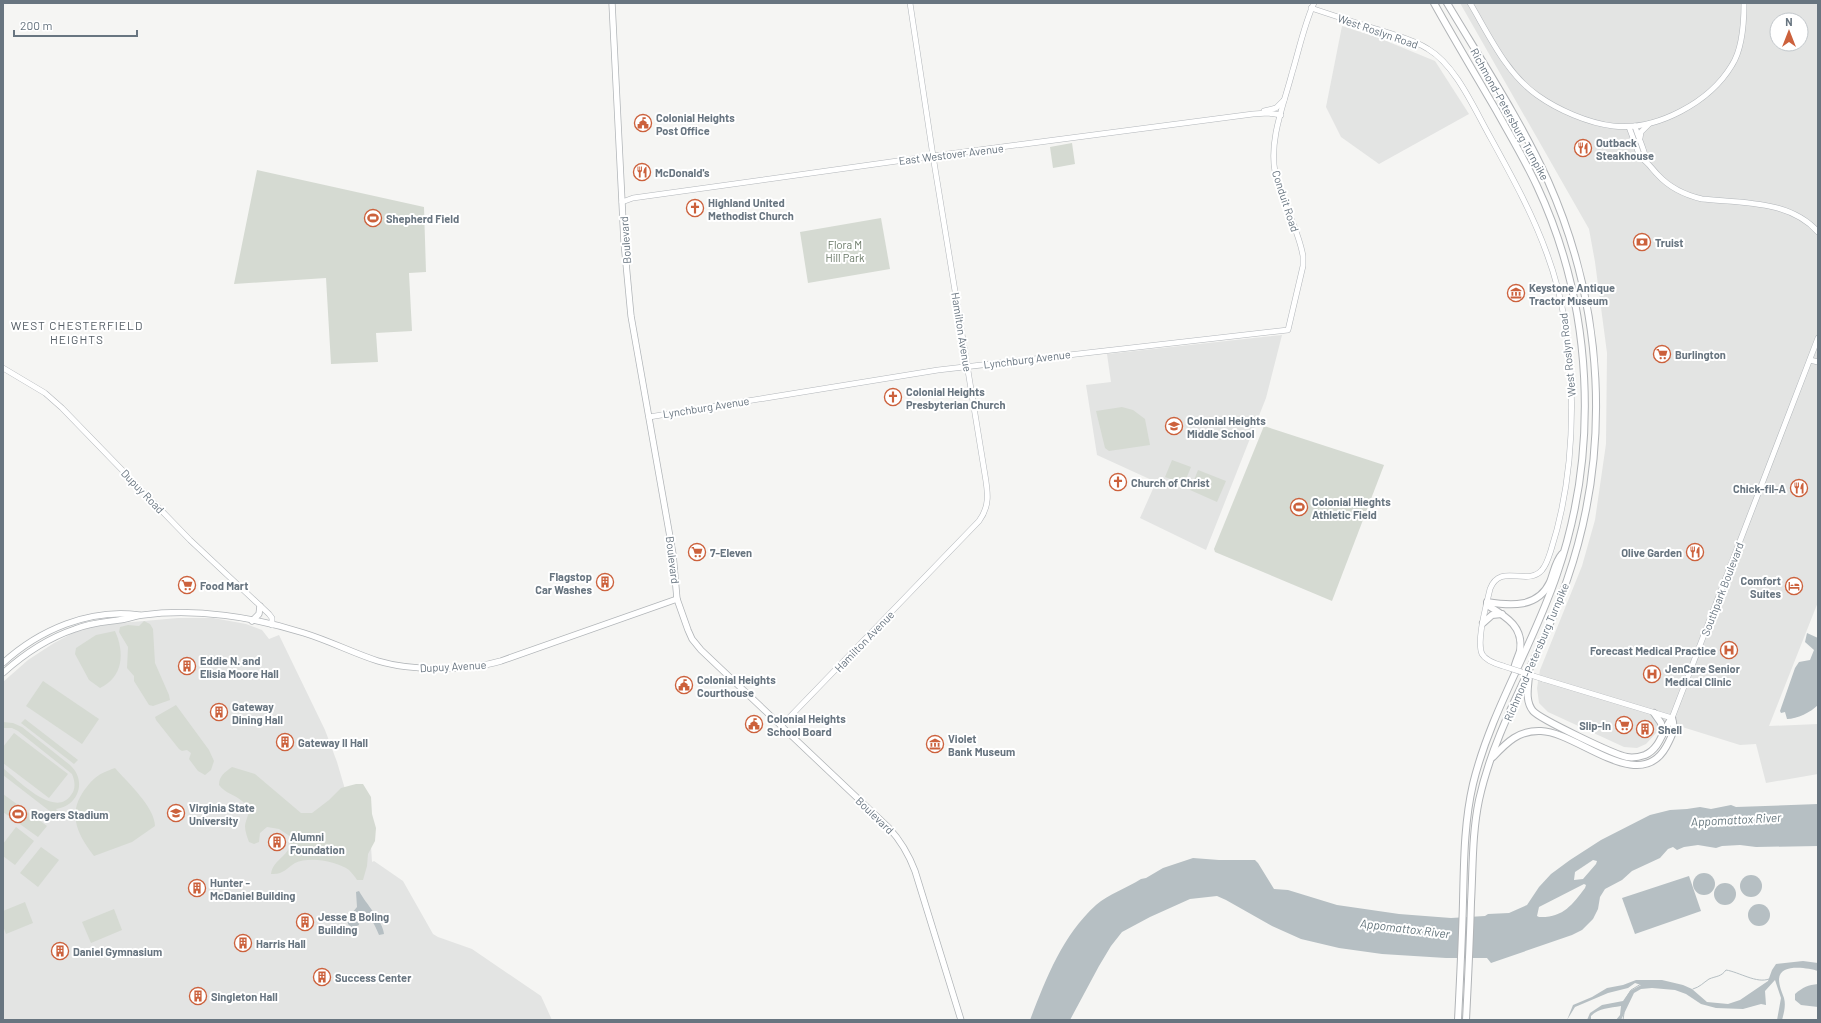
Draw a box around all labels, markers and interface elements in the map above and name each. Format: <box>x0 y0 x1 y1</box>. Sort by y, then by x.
street label: West Roslyn Road <box>1336 11 1420 51</box>
scale bar <box>14 12 137 38</box>
north arrow <box>1769 12 1809 52</box>
text: N <box>1785 15 1793 28</box>
text: 200 m <box>20 18 52 32</box>
street label: Richmond-Petersburg Turnpike <box>1468 46 1552 182</box>
place label: Colonial Heights Post Office <box>656 111 735 137</box>
public building icon: Colonial Heights Post Office <box>633 113 653 133</box>
place label: Outback Steakhouse <box>1596 136 1654 162</box>
restaurant icon: Outback Steakhouse <box>1573 138 1593 158</box>
street label: East Westover Avenue <box>898 141 1004 167</box>
restaurant icon: McDonald's <box>632 162 652 182</box>
place label: McDonald's <box>655 166 710 179</box>
street label: Conduit Road <box>1270 169 1302 233</box>
place label: Highland United Methodist Church <box>708 196 794 222</box>
church icon: Highland United Methodist Church <box>685 198 705 218</box>
sports icon: Shepherd Field <box>363 208 383 228</box>
place label: Shepherd Field <box>386 212 459 225</box>
street label: Boulevard <box>617 216 633 264</box>
bank icon: Truist <box>1632 232 1652 252</box>
place label: Truist <box>1655 236 1684 249</box>
park label: Flora M Hill Park <box>826 238 865 264</box>
place label: Keystone Antique Tractor Museum <box>1529 281 1615 307</box>
museum icon: Keystone Antique Tractor Museum <box>1506 283 1526 303</box>
street label: Hamilton Avenue <box>949 291 975 373</box>
street label: West Roslyn Road <box>1556 312 1578 398</box>
district label: WEST CHESTERFIELD HEIGHTS <box>11 318 143 346</box>
supermarket icon: Burlington <box>1652 344 1672 364</box>
street label: Lynchburg Avenue <box>983 347 1071 371</box>
place label: Burlington <box>1675 348 1726 361</box>
place label: Colonial Heights Presbyterian Church <box>906 385 1005 411</box>
church icon: Colonial Heights Presbyterian Church <box>883 387 903 407</box>
street label: Lynchburg Avenue <box>662 394 750 420</box>
place label: Colonial Heights Middle School <box>1187 414 1266 440</box>
school or university icon: Colonial Heights Middle School <box>1164 416 1184 436</box>
street label: Dupuy Road <box>119 466 167 516</box>
church icon: Church of Christ <box>1108 472 1128 492</box>
place label: Church of Christ <box>1131 476 1210 489</box>
restaurant icon: Chick-fil-A <box>1789 478 1809 498</box>
place label: Chick-fil-A <box>1733 482 1787 495</box>
place label: Colonial Hieghts Athletic Field <box>1312 495 1391 521</box>
sports icon: Colonial Hieghts Athletic Field <box>1289 497 1309 517</box>
street label: Boulevard <box>664 536 682 584</box>
street label: Southpark Boulevard <box>1698 540 1746 638</box>
supermarket icon: 7-Eleven <box>687 542 707 562</box>
restaurant icon: Olive Garden <box>1685 542 1705 562</box>
place label: 7-Eleven <box>710 546 752 559</box>
place label: Olive Garden <box>1621 546 1682 559</box>
place label: Flagstop Car Washes <box>535 570 592 596</box>
building icon: Flagstop Car Washes <box>595 572 615 592</box>
place label: Comfort Suites <box>1741 574 1781 600</box>
supermarket icon: Food Mart <box>177 575 197 595</box>
hotel icon: Comfort Suites <box>1784 576 1804 596</box>
place label: Food Mart <box>200 579 248 592</box>
street label: Richmond-Petersburg Turnpike <box>1501 581 1571 723</box>
street label: Hamilton Avenue <box>831 608 897 674</box>
hospital icon: Forecast Medical Practice <box>1719 640 1739 660</box>
place label: Forecast Medical Practice <box>1590 644 1716 657</box>
place label: Eddie N. and Elisia Moore Hall <box>200 654 279 680</box>
building icon: Eddie N. and Elisia Moore Hall <box>177 656 197 676</box>
street label: Dupuy Avenue <box>419 658 487 674</box>
place label: JenCare Senior Medical Clinic <box>1665 662 1741 688</box>
hospital icon: JenCare Senior Medical Clinic <box>1642 664 1662 684</box>
place label: Colonial Heights Courthouse <box>697 673 776 699</box>
public building icon: Colonial Heights Courthouse <box>674 675 694 695</box>
place label: Gateway Dining Hall <box>232 700 283 726</box>
building icon: Gateway Dining Hall <box>209 702 229 722</box>
place label: Colonial Heights School Board <box>767 712 846 738</box>
public building icon: Colonial Heights School Board <box>744 714 764 734</box>
supermarket icon: Slip-In <box>1614 715 1634 735</box>
place label: Slip-In <box>1579 719 1611 732</box>
building icon: Shell <box>1635 719 1655 739</box>
place label: Shell <box>1658 723 1682 736</box>
building icon: Gateway II Hall <box>275 732 295 752</box>
place label: Violet Bank Museum <box>948 732 1015 758</box>
museum icon: Violet Bank Museum <box>925 734 945 754</box>
place label: Gateway II Hall <box>298 736 368 749</box>
street label: Boulevard <box>853 794 897 836</box>
place label: Virginia State University <box>189 801 255 827</box>
school or university icon: Virginia State University <box>166 803 186 823</box>
sports icon: Rogers Stadium <box>8 804 28 824</box>
place label: Rogers Stadium <box>31 808 109 821</box>
water label: Appomattox River <box>1690 810 1782 828</box>
place label: Alumni Foundation <box>290 830 345 856</box>
building icon: Alumni Foundation <box>267 832 287 852</box>
place label: Hunter - McDaniel Building <box>210 876 295 902</box>
building icon: Hunter - McDaniel Building <box>187 878 207 898</box>
place label: Jesse B Boling Building <box>318 910 389 936</box>
building icon: Jesse B Boling Building <box>295 912 315 932</box>
water label: Appomattox River <box>1359 916 1451 941</box>
building icon: Harris Hall <box>233 933 253 953</box>
place label: Harris Hall <box>256 937 306 950</box>
building icon: Daniel Gymnasium <box>50 941 70 961</box>
place label: Daniel Gymnasium <box>73 945 162 958</box>
building icon: Success Center <box>312 967 332 987</box>
place label: Success Center <box>335 971 412 984</box>
building icon: Singleton Hall <box>188 986 208 1006</box>
place label: Singleton Hall <box>211 990 278 1003</box>

